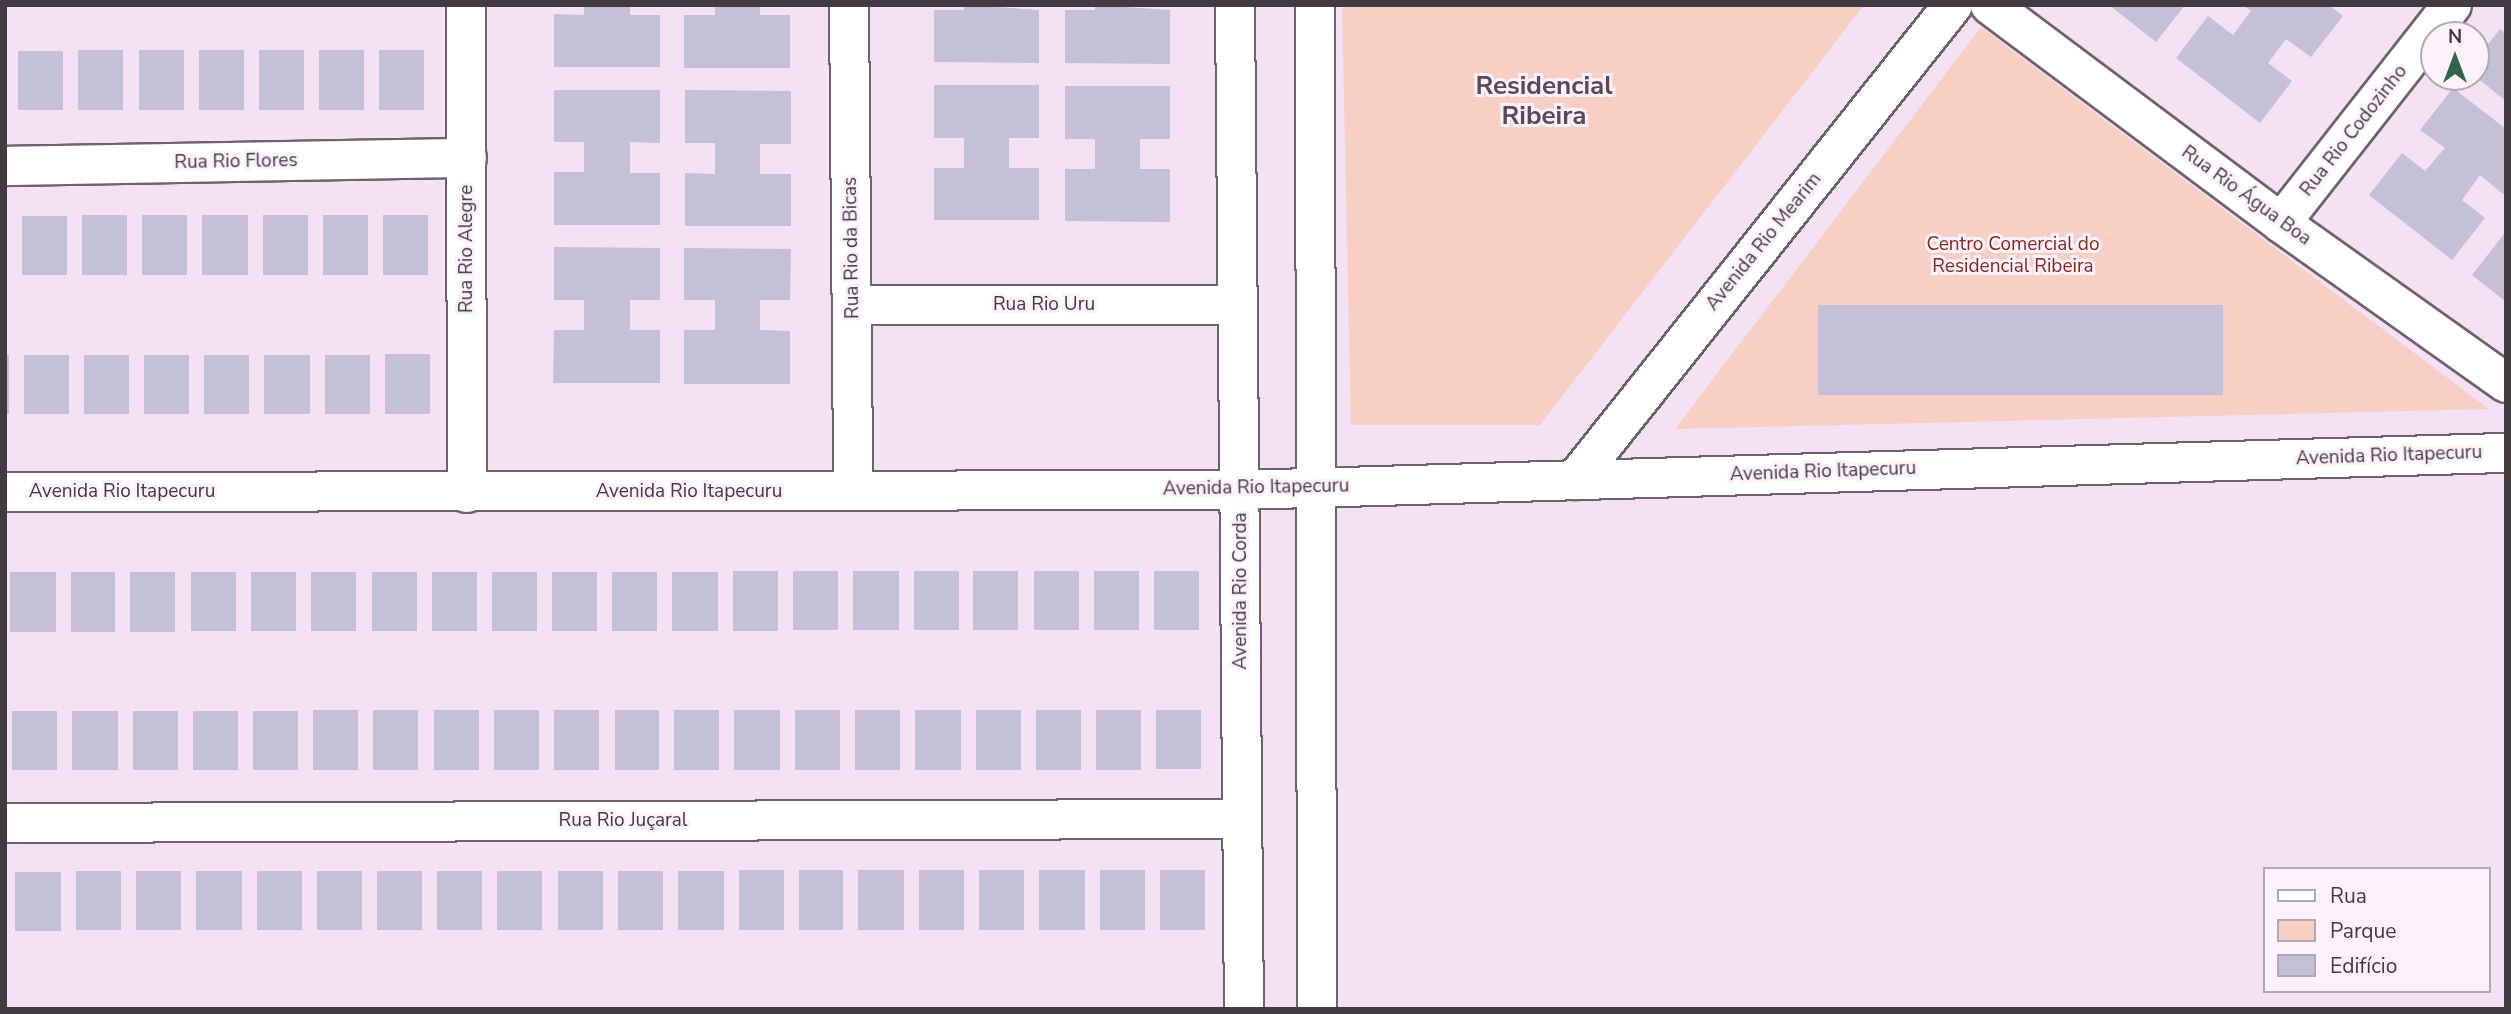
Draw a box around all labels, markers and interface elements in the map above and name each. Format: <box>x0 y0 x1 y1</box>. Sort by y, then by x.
north arrow <box>2420 21 2490 91</box>
text: N <box>2448 24 2462 50</box>
street label: Rua Rio Codozinho <box>2296 61 2412 201</box>
district label: Residencial Ribeira <box>1475 70 1613 132</box>
street label: Rua Rio Água Boa <box>2177 141 2315 251</box>
street label: Rua Rio Flores <box>174 150 298 174</box>
street label: Avenida Rio Mearim <box>1701 168 1827 316</box>
street label: Rua Rio da Bicas <box>839 177 865 319</box>
street label: Rua Rio Alegre <box>456 185 478 313</box>
park label: Centro Comercial do Residencial Ribeira <box>1927 234 2099 278</box>
street label: Rua Rio Uru <box>993 294 1095 316</box>
street label: Avenida Rio Itapecuru <box>2295 441 2483 471</box>
street label: Avenida Rio Itapecuru <box>1729 457 1917 487</box>
street label: Avenida Rio Itapecuru <box>1163 475 1349 501</box>
street label: Avenida Rio Itapecuru <box>29 481 215 503</box>
street label: Avenida Rio Itapecuru <box>596 481 782 503</box>
street label: Avenida Rio Corda <box>1230 512 1252 670</box>
street label: Rua Rio Juçaral <box>559 810 687 832</box>
legend <box>2262 867 2490 993</box>
text: Rua <box>2330 882 2367 910</box>
text: Parque <box>2330 917 2397 945</box>
text: Edifício <box>2330 952 2397 980</box>

